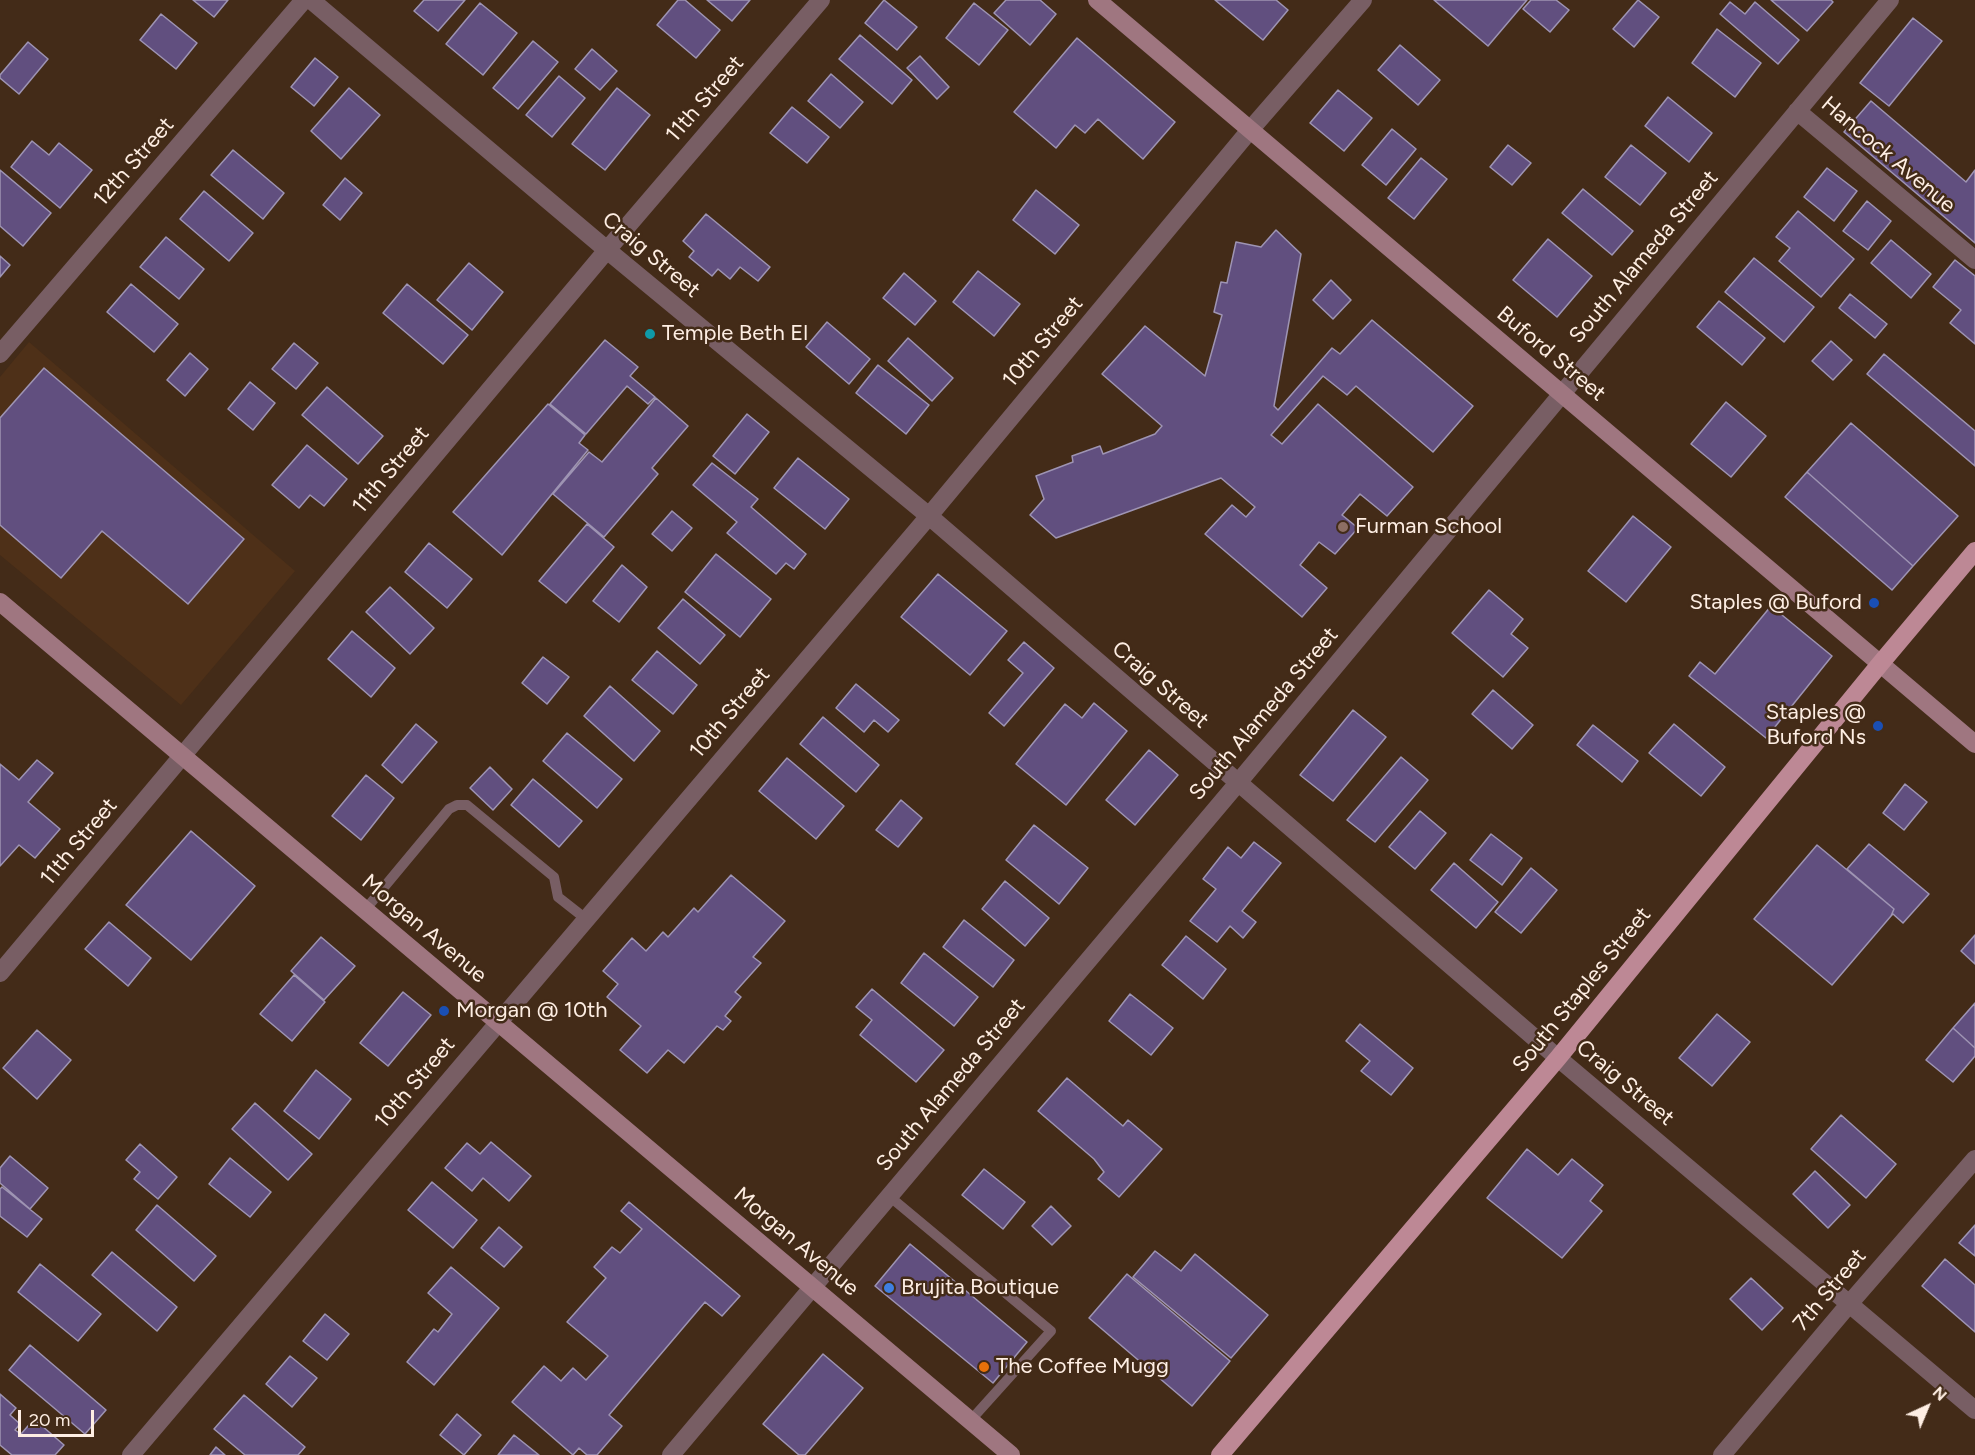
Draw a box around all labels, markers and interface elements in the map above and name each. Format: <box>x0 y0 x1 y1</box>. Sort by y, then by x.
street label: 11th Street <box>660 50 750 148</box>
street label: Hancock Avenue <box>1816 91 1960 219</box>
street label: 12th Street <box>88 112 180 212</box>
street label: South Alameda Street <box>1564 165 1724 349</box>
street label: Craig Street <box>597 206 705 304</box>
street label: 10th Street <box>997 291 1089 393</box>
street label: Buford Street <box>1491 301 1611 407</box>
place label: Temple Beth El <box>662 321 808 347</box>
marker: Temple Beth El <box>643 327 657 341</box>
street label: 11th Street <box>347 421 435 519</box>
place label: Furman School <box>1355 514 1502 540</box>
marker: Furman School <box>1336 520 1350 534</box>
place label: Staples @ Buford <box>1689 590 1862 616</box>
marker: Staples @ Buford <box>1867 596 1881 610</box>
street label: South Alameda Street <box>1184 622 1344 806</box>
street label: Craig Street <box>1106 636 1214 734</box>
street label: 10th Street <box>684 662 776 764</box>
place label: Staples @ Buford Ns <box>1766 700 1866 752</box>
marker: Staples @ Buford Ns <box>1871 719 1885 733</box>
street label: 11th Street <box>35 793 123 891</box>
street label: Morgan Avenue <box>356 869 492 989</box>
street label: South Staples Street <box>1507 902 1657 1078</box>
street label: South Alameda Street <box>871 993 1031 1177</box>
place label: Morgan @ 10th <box>456 998 608 1024</box>
marker: Morgan @ 10th <box>437 1004 451 1018</box>
street label: 10th Street <box>369 1032 461 1134</box>
street label: Craig Street <box>1571 1034 1679 1132</box>
street label: Morgan Avenue <box>728 1182 864 1302</box>
street label: 7th Street <box>1788 1243 1872 1337</box>
place label: Brujita Boutique <box>901 1275 1059 1301</box>
marker: Brujita Boutique <box>882 1281 896 1295</box>
place label: The Coffee Mugg <box>996 1354 1169 1380</box>
marker: The Coffee Mugg <box>977 1360 991 1374</box>
north arrow <box>1897 1377 1957 1437</box>
text: N <box>1929 1383 1951 1405</box>
scale bar <box>21 1398 98 1436</box>
text: 20 m <box>29 1409 70 1431</box>

